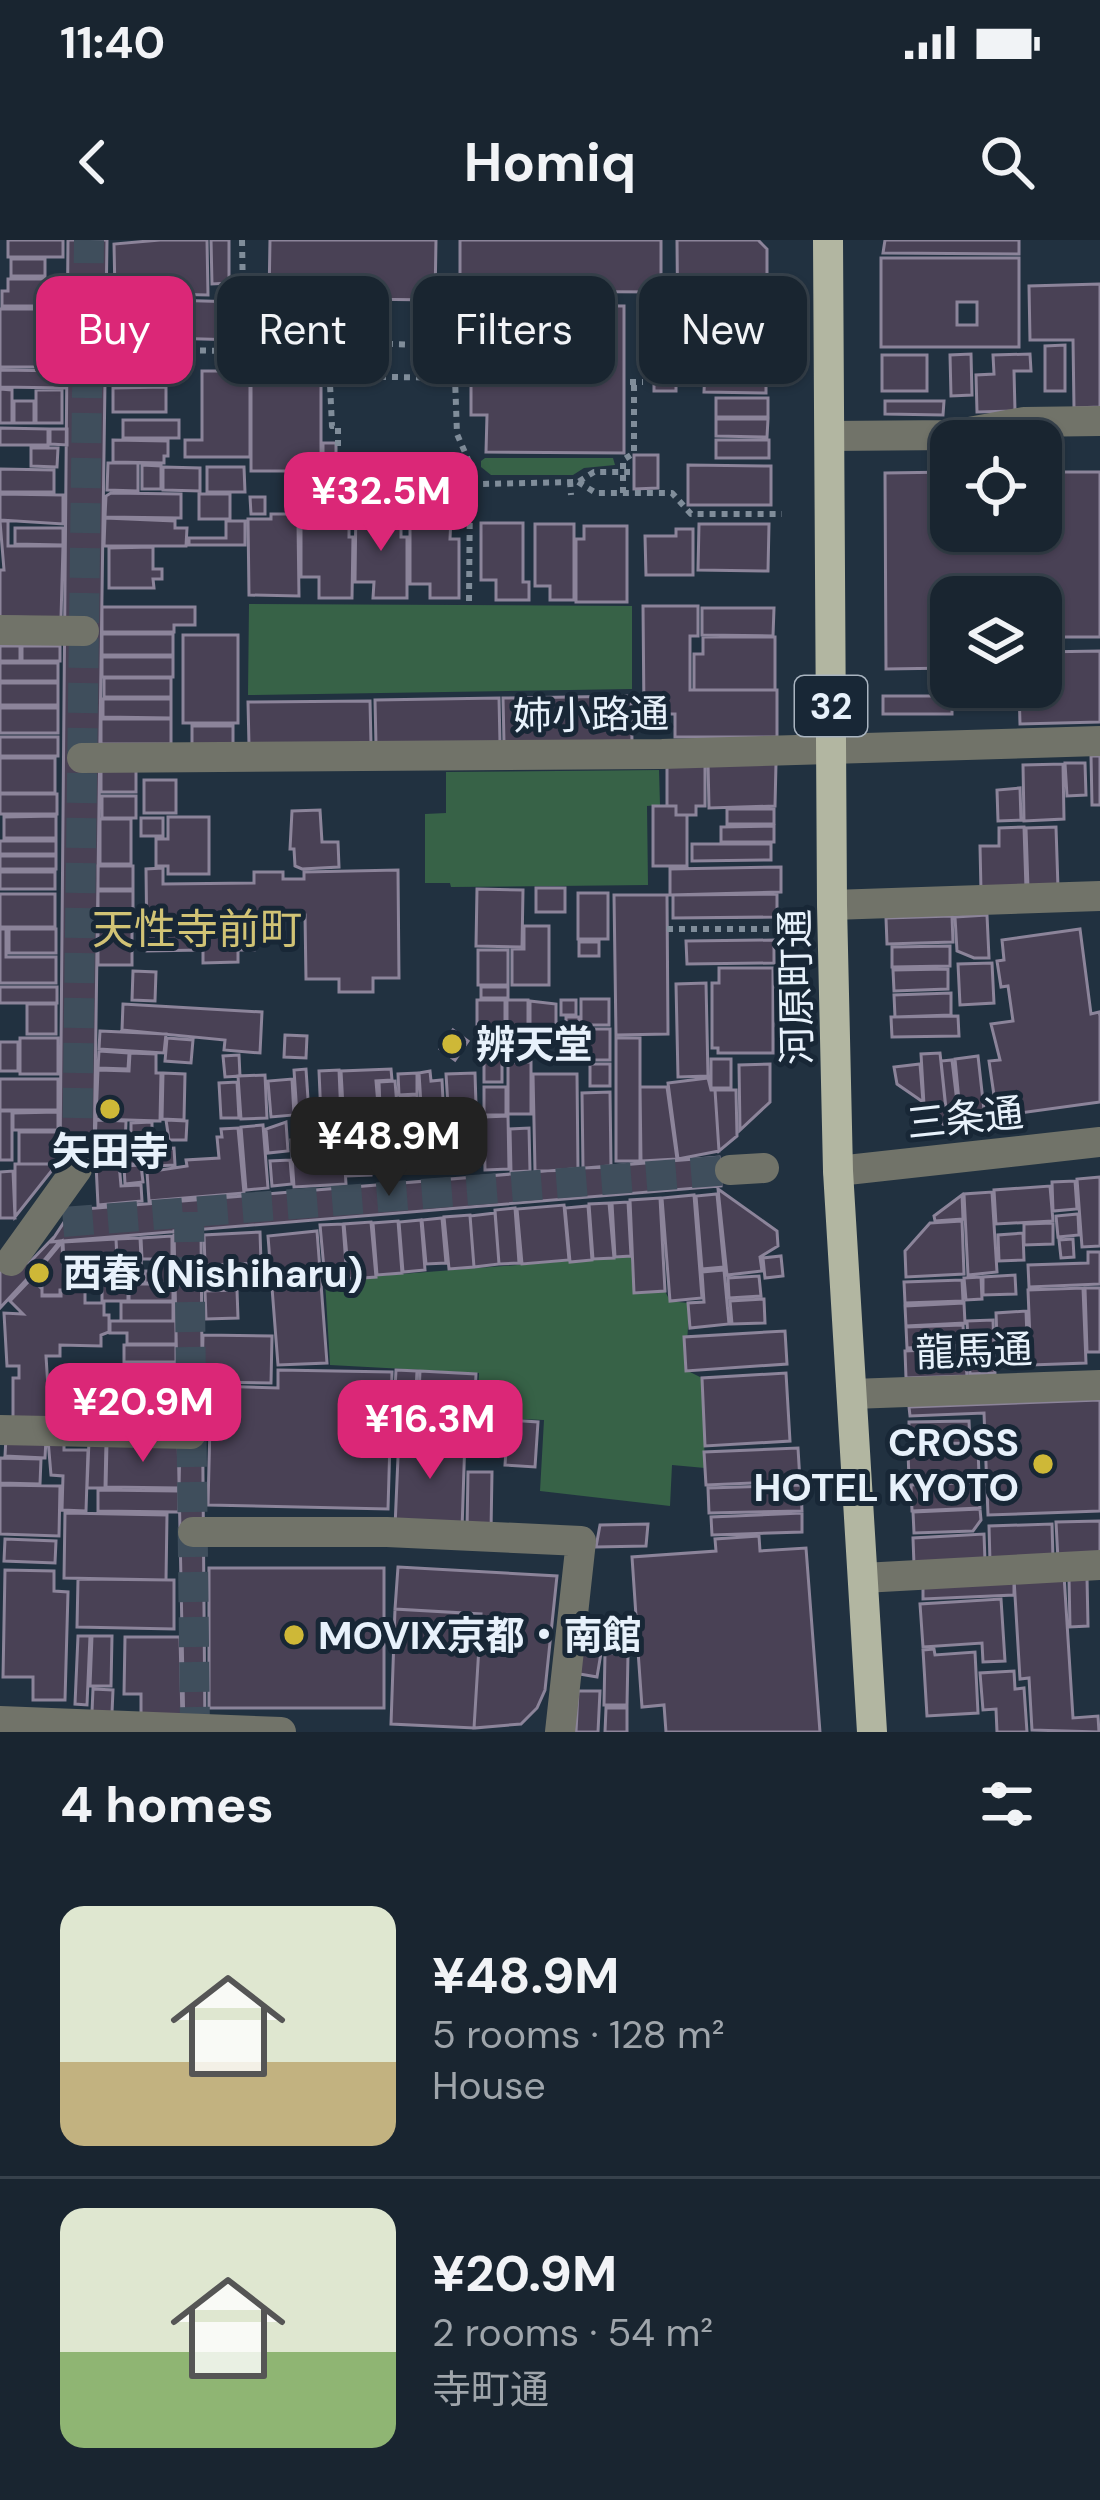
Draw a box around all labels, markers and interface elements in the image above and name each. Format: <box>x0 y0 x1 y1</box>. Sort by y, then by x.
text: 11:40 <box>60 13 165 72</box>
text: Homiq <box>464 127 636 198</box>
icon: back <box>60 129 126 195</box>
icon: search <box>974 129 1040 195</box>
chip: Buy <box>36 276 193 384</box>
chip: Rent <box>217 276 389 384</box>
chip: Filters <box>413 276 615 384</box>
chip: New <box>639 276 807 384</box>
map controls <box>930 420 1062 708</box>
button: locate <box>930 420 1062 552</box>
pin: ¥32.5M <box>283 452 479 554</box>
text: ¥32.5M <box>311 465 451 516</box>
button: layers <box>930 576 1062 708</box>
road number: 32 <box>795 676 867 736</box>
street label: 姉小路通 <box>513 688 669 742</box>
district label: 天性寺前町 <box>92 902 302 957</box>
street label: 河原町通 <box>769 909 823 1065</box>
place label: 辨天堂 <box>476 1019 593 1070</box>
marker: 辨天堂 <box>439 1031 465 1057</box>
street label: 三条通 <box>904 1087 1026 1149</box>
marker: 矢田寺 <box>97 1096 123 1122</box>
pin: ¥48.9M <box>291 1097 487 1199</box>
text: ¥48.9M <box>317 1110 461 1161</box>
place label: 矢田寺 <box>51 1126 169 1177</box>
place label: 西春 (Nishiharu) <box>63 1248 363 1299</box>
marker: 西春 (Nishiharu) <box>26 1260 52 1286</box>
street label: 龍馬通 <box>915 1323 1033 1379</box>
pin: ¥20.9M <box>45 1363 241 1465</box>
text: ¥20.9M <box>72 1376 214 1427</box>
pin: ¥16.3M <box>332 1380 528 1482</box>
text: ¥16.3M <box>365 1393 495 1444</box>
place label: CROSS HOTEL KYOTO <box>753 1417 1019 1513</box>
marker: CROSS HOTEL KYOTO <box>1030 1451 1056 1477</box>
place label: MOVIX京都・南館 <box>318 1610 642 1661</box>
marker: MOVIX京都・南館 <box>281 1622 307 1648</box>
text: 4 homes <box>60 1771 274 1838</box>
icon: filters <box>974 1771 1040 1837</box>
text: ¥48.9M <box>432 1942 619 2009</box>
icon: home <box>156 1954 300 2098</box>
text: 5 rooms · 128 m² <box>432 2009 725 2060</box>
text: House <box>432 2060 546 2111</box>
text: ¥20.9M <box>432 2240 617 2307</box>
icon: home <box>156 2256 300 2400</box>
text: 2 rooms · 54 m² <box>432 2307 713 2358</box>
text: 寺町通 <box>432 2364 549 2415</box>

